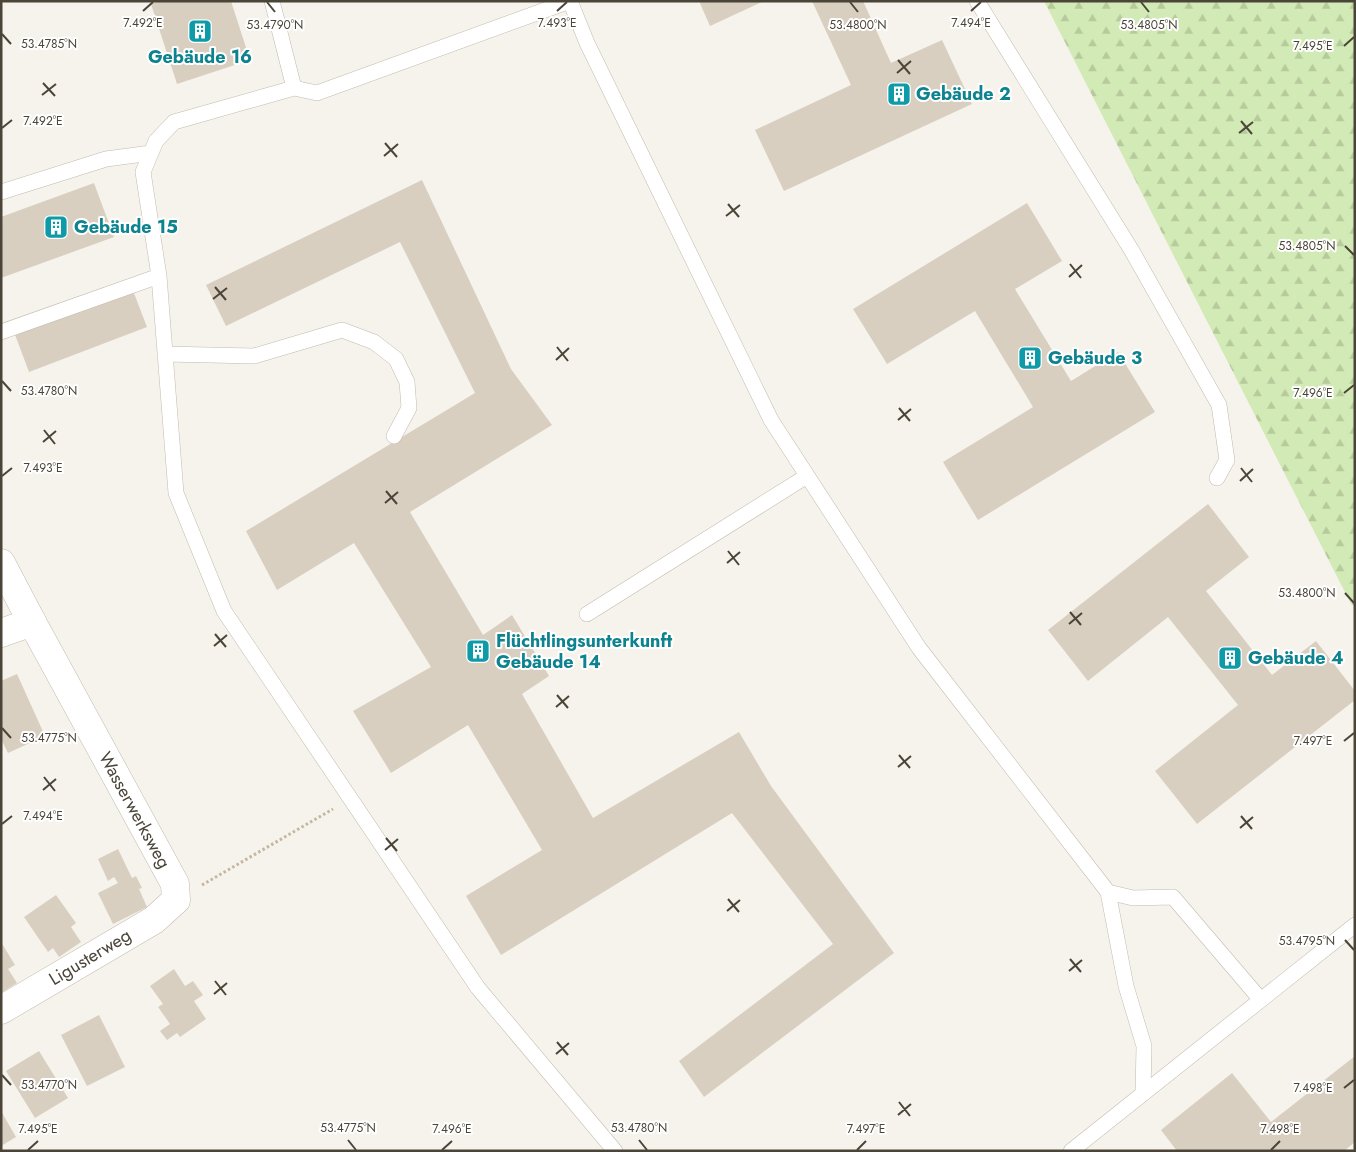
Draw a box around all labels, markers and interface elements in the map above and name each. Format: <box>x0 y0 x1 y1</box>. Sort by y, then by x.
text: 7.492°E <box>123 14 163 32</box>
text: 7.493°E <box>537 14 577 32</box>
text: 7.494°E <box>951 14 991 32</box>
text: 53.4790°N <box>247 16 303 34</box>
text: 53.4800°N <box>829 16 887 34</box>
text: 53.4805°N <box>1121 16 1177 34</box>
building icon: Gebäude 16 <box>187 18 213 44</box>
text: 53.4785°N <box>21 35 77 53</box>
text: 7.495°E <box>1293 37 1333 55</box>
place label: Gebäude 16 <box>148 44 252 70</box>
building icon: Gebäude 2 <box>886 81 912 107</box>
place label: Gebäude 2 <box>916 81 1011 107</box>
text: 7.492°E <box>23 112 63 130</box>
building icon: Gebäude 15 <box>43 214 69 240</box>
place label: Gebäude 15 <box>74 214 178 240</box>
text: 53.4805°N <box>1279 237 1335 255</box>
building icon: Gebäude 3 <box>1017 345 1043 371</box>
place label: Gebäude 3 <box>1048 345 1142 371</box>
text: 53.4780°N <box>21 382 77 400</box>
text: 7.496°E <box>1293 384 1333 402</box>
text: 7.493°E <box>23 459 63 477</box>
text: 53.4800°N <box>1278 584 1336 602</box>
place label: Flüchtlingsunterkunft Gebäude 14 <box>496 628 673 675</box>
building icon: Flüchtlingsunterkunft Gebäude 14 <box>465 638 491 664</box>
building icon: Gebäude 4 <box>1217 645 1243 671</box>
place label: Gebäude 4 <box>1248 645 1344 671</box>
text: 53.4775°N <box>21 729 77 747</box>
text: 7.497°E <box>1294 732 1332 750</box>
street label: Wasserwerksweg <box>92 747 177 873</box>
text: 7.494°E <box>23 807 63 825</box>
street label: Ligusterweg <box>44 922 136 992</box>
text: 53.4795°N <box>1279 932 1335 950</box>
text: 53.4770°N <box>21 1076 77 1094</box>
text: 7.498°E <box>1293 1079 1333 1097</box>
text: 53.4775°N <box>320 1119 376 1137</box>
text: 53.4780°N <box>611 1119 667 1137</box>
text: 7.495°E <box>18 1120 58 1138</box>
text: 7.496°E <box>432 1120 472 1138</box>
text: 7.497°E <box>847 1120 885 1138</box>
text: 7.498°E <box>1260 1120 1300 1138</box>

